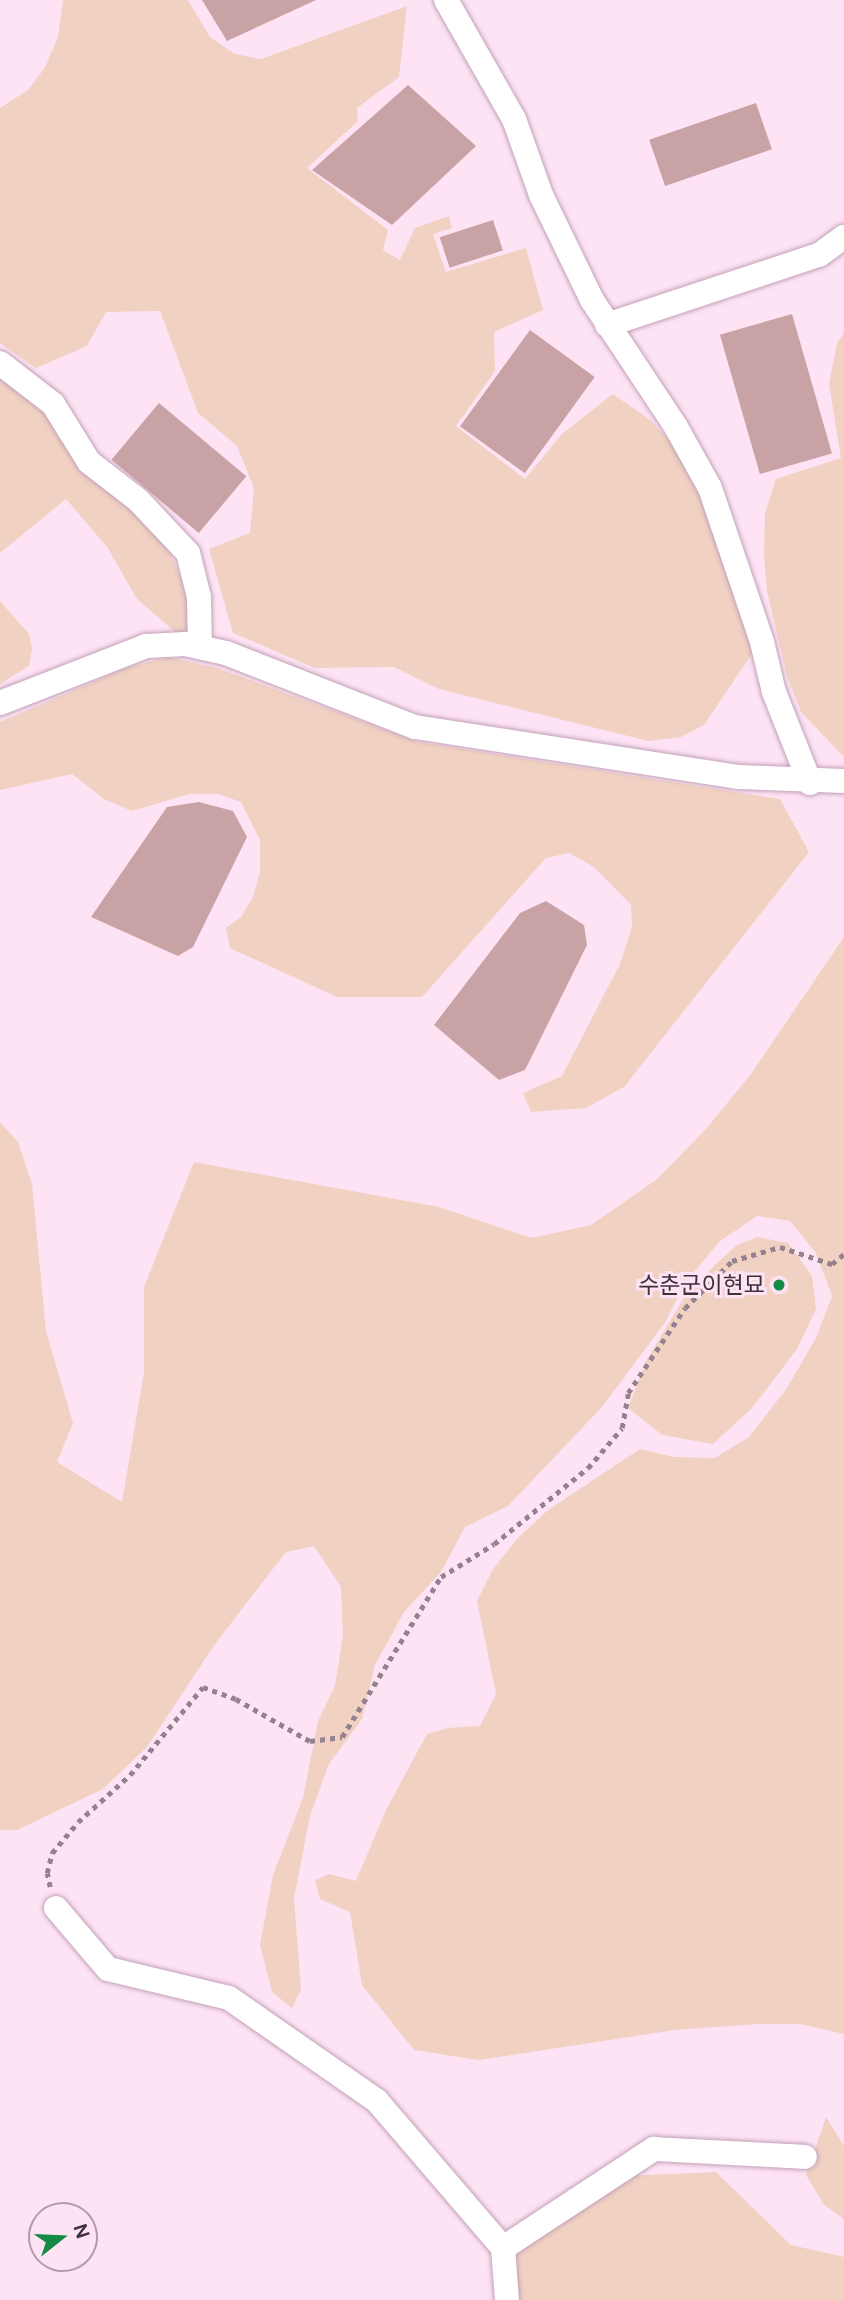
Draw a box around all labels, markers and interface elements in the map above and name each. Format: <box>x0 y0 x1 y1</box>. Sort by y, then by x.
place label: 수춘군이현묘 <box>638 1271 765 1299</box>
marker: 수춘군이현묘 <box>771 1277 787 1293</box>
north arrow <box>28 2202 98 2272</box>
text: N <box>68 2221 96 2241</box>

